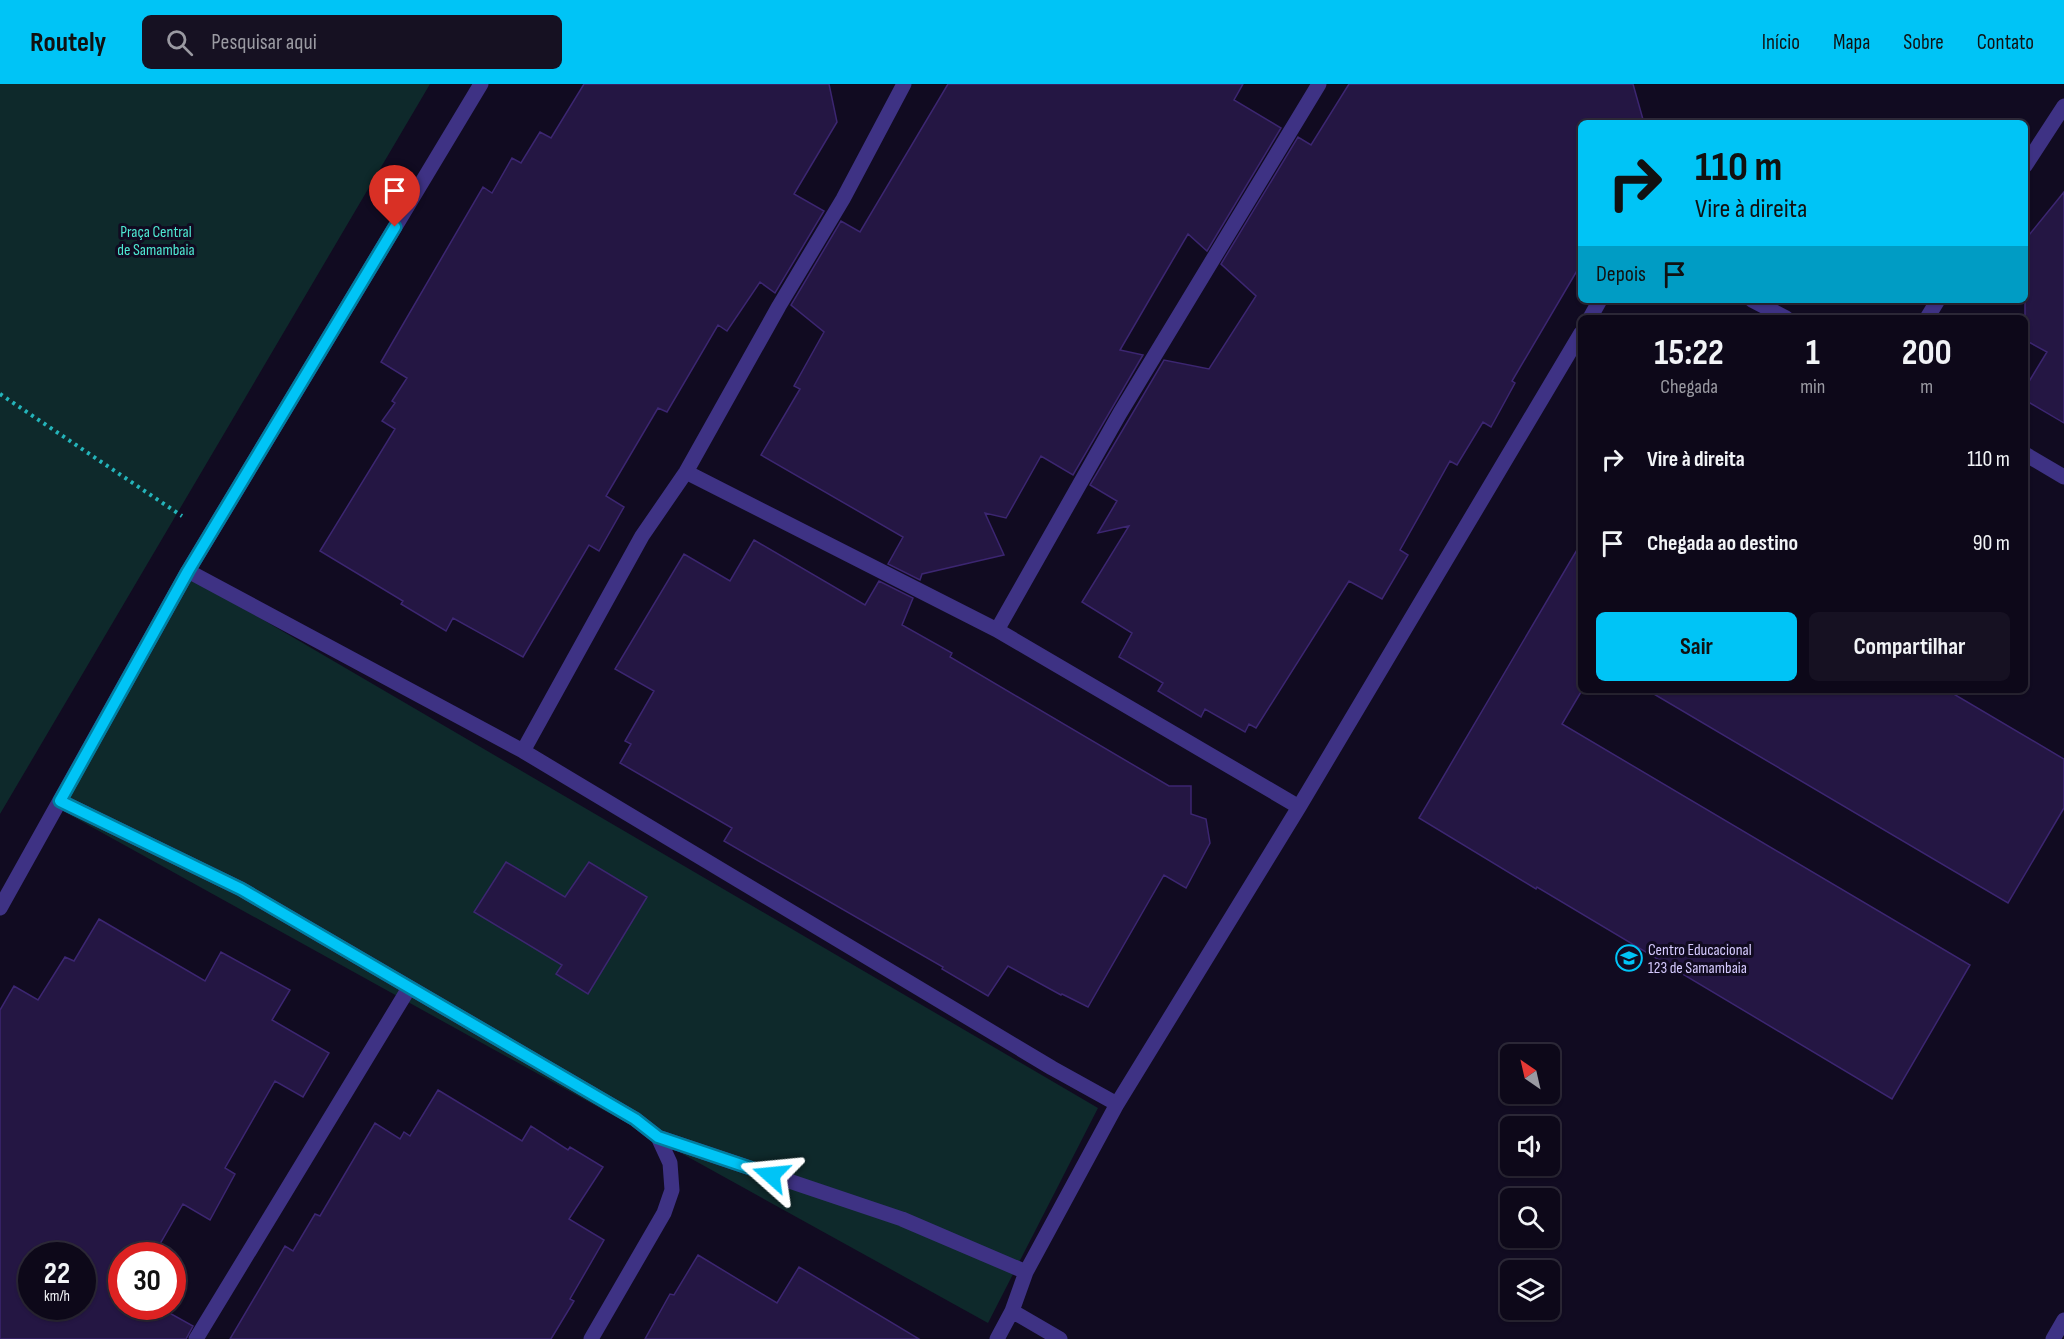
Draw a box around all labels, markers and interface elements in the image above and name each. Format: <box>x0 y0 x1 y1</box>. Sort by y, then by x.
search box <box>142 15 562 69</box>
text: Routely <box>30 26 106 59</box>
icon: search <box>163 26 196 59</box>
text: Pesquisar aqui <box>211 29 317 56</box>
text: Início <box>1762 30 1800 55</box>
text: Mapa <box>1833 30 1870 55</box>
text: Sobre <box>1903 30 1944 55</box>
text: Contato <box>1977 30 2034 55</box>
text: 110 m <box>1695 142 1782 193</box>
icon: right <box>1596 144 1674 222</box>
pin <box>369 165 420 227</box>
icon: arrive <box>378 174 411 207</box>
text: Vire à direita <box>1695 193 1807 225</box>
park label: Praça Central de Samambaia <box>117 223 195 260</box>
icon: arrive <box>1658 258 1691 291</box>
text: Depois <box>1596 261 1646 288</box>
text: 15:22 <box>1654 332 1724 375</box>
text: 1 <box>1806 332 1820 375</box>
text: 200 <box>1902 332 1952 375</box>
text: Chegada <box>1660 375 1718 399</box>
text: min <box>1800 375 1825 399</box>
text: m <box>1920 375 1933 399</box>
icon: right <box>1596 443 1629 476</box>
text: Vire à direita <box>1647 446 1745 473</box>
text: 110 m <box>1967 446 2010 473</box>
icon: arrive <box>1596 527 1629 560</box>
text: Chegada ao destino <box>1647 530 1798 557</box>
text: 90 m <box>1973 530 2010 557</box>
button: Sair <box>1596 612 1797 681</box>
button: Compartilhar <box>1809 612 2010 681</box>
place label: Centro Educacional 123 de Samambaia <box>1648 941 1752 978</box>
school or university icon: Centro Educacional 123 de Samambaia <box>1614 943 1644 973</box>
north arrow <box>1500 1044 1560 1104</box>
map controls <box>1500 1044 1560 1320</box>
button: sound <box>1500 1116 1560 1176</box>
position arrow <box>739 1143 803 1207</box>
button: search <box>1500 1188 1560 1248</box>
speed limit sign: 30 <box>108 1242 186 1320</box>
text: 22 <box>44 1256 70 1292</box>
button: layers <box>1500 1260 1560 1320</box>
text: km/h <box>44 1287 70 1306</box>

